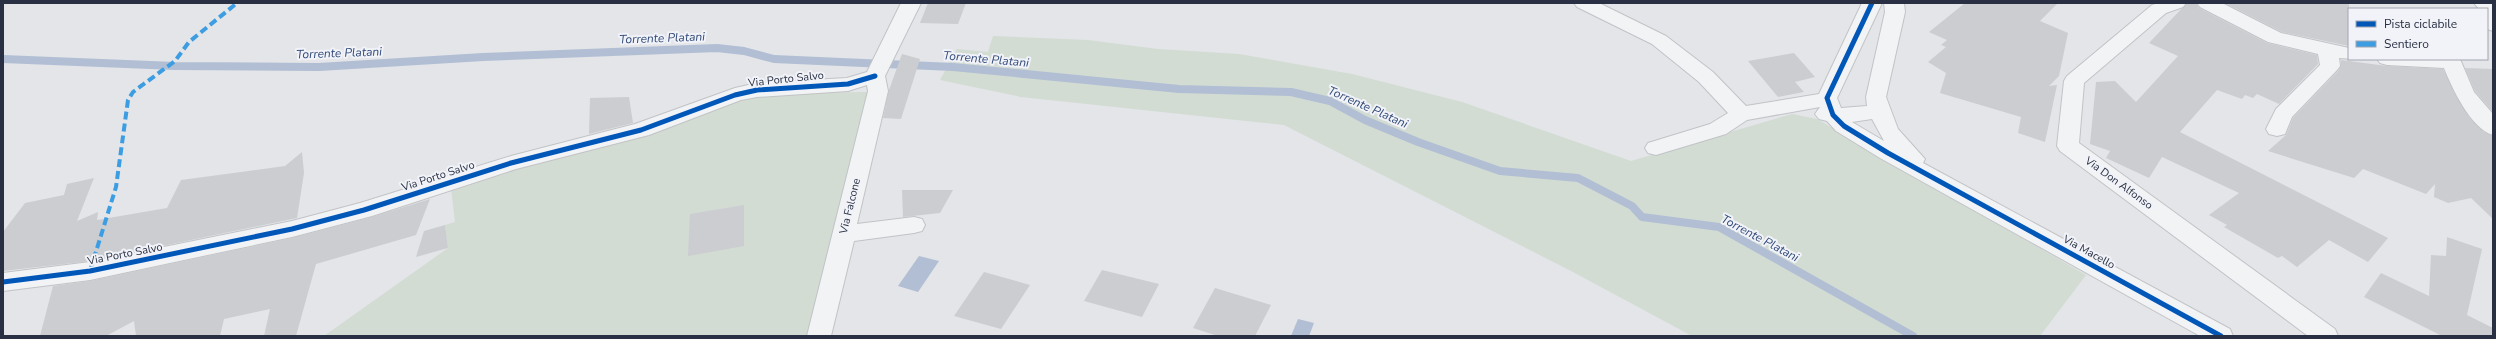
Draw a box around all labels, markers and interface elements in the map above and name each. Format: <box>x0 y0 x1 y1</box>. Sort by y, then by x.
legend <box>2348 8 2488 60</box>
text: Pista ciclabile <box>2384 16 2457 32</box>
water label: Torrente Platani <box>619 28 705 47</box>
text: Sentiero <box>2384 36 2429 52</box>
water label: Torrente Platani <box>296 43 382 62</box>
water label: Torrente Platani <box>942 47 1030 71</box>
street label: Via Porto Salvo <box>746 68 825 91</box>
water label: Torrente Platani <box>1325 82 1411 132</box>
street label: Via Don Alfonso <box>2081 153 2156 213</box>
street label: Via Porto Salvo <box>399 157 476 195</box>
street label: Via Falcone <box>836 176 864 236</box>
water label: Torrente Platani <box>1718 211 1802 265</box>
street label: Via Macello <box>2059 231 2118 272</box>
street label: Via Porto Salvo <box>85 239 164 269</box>

